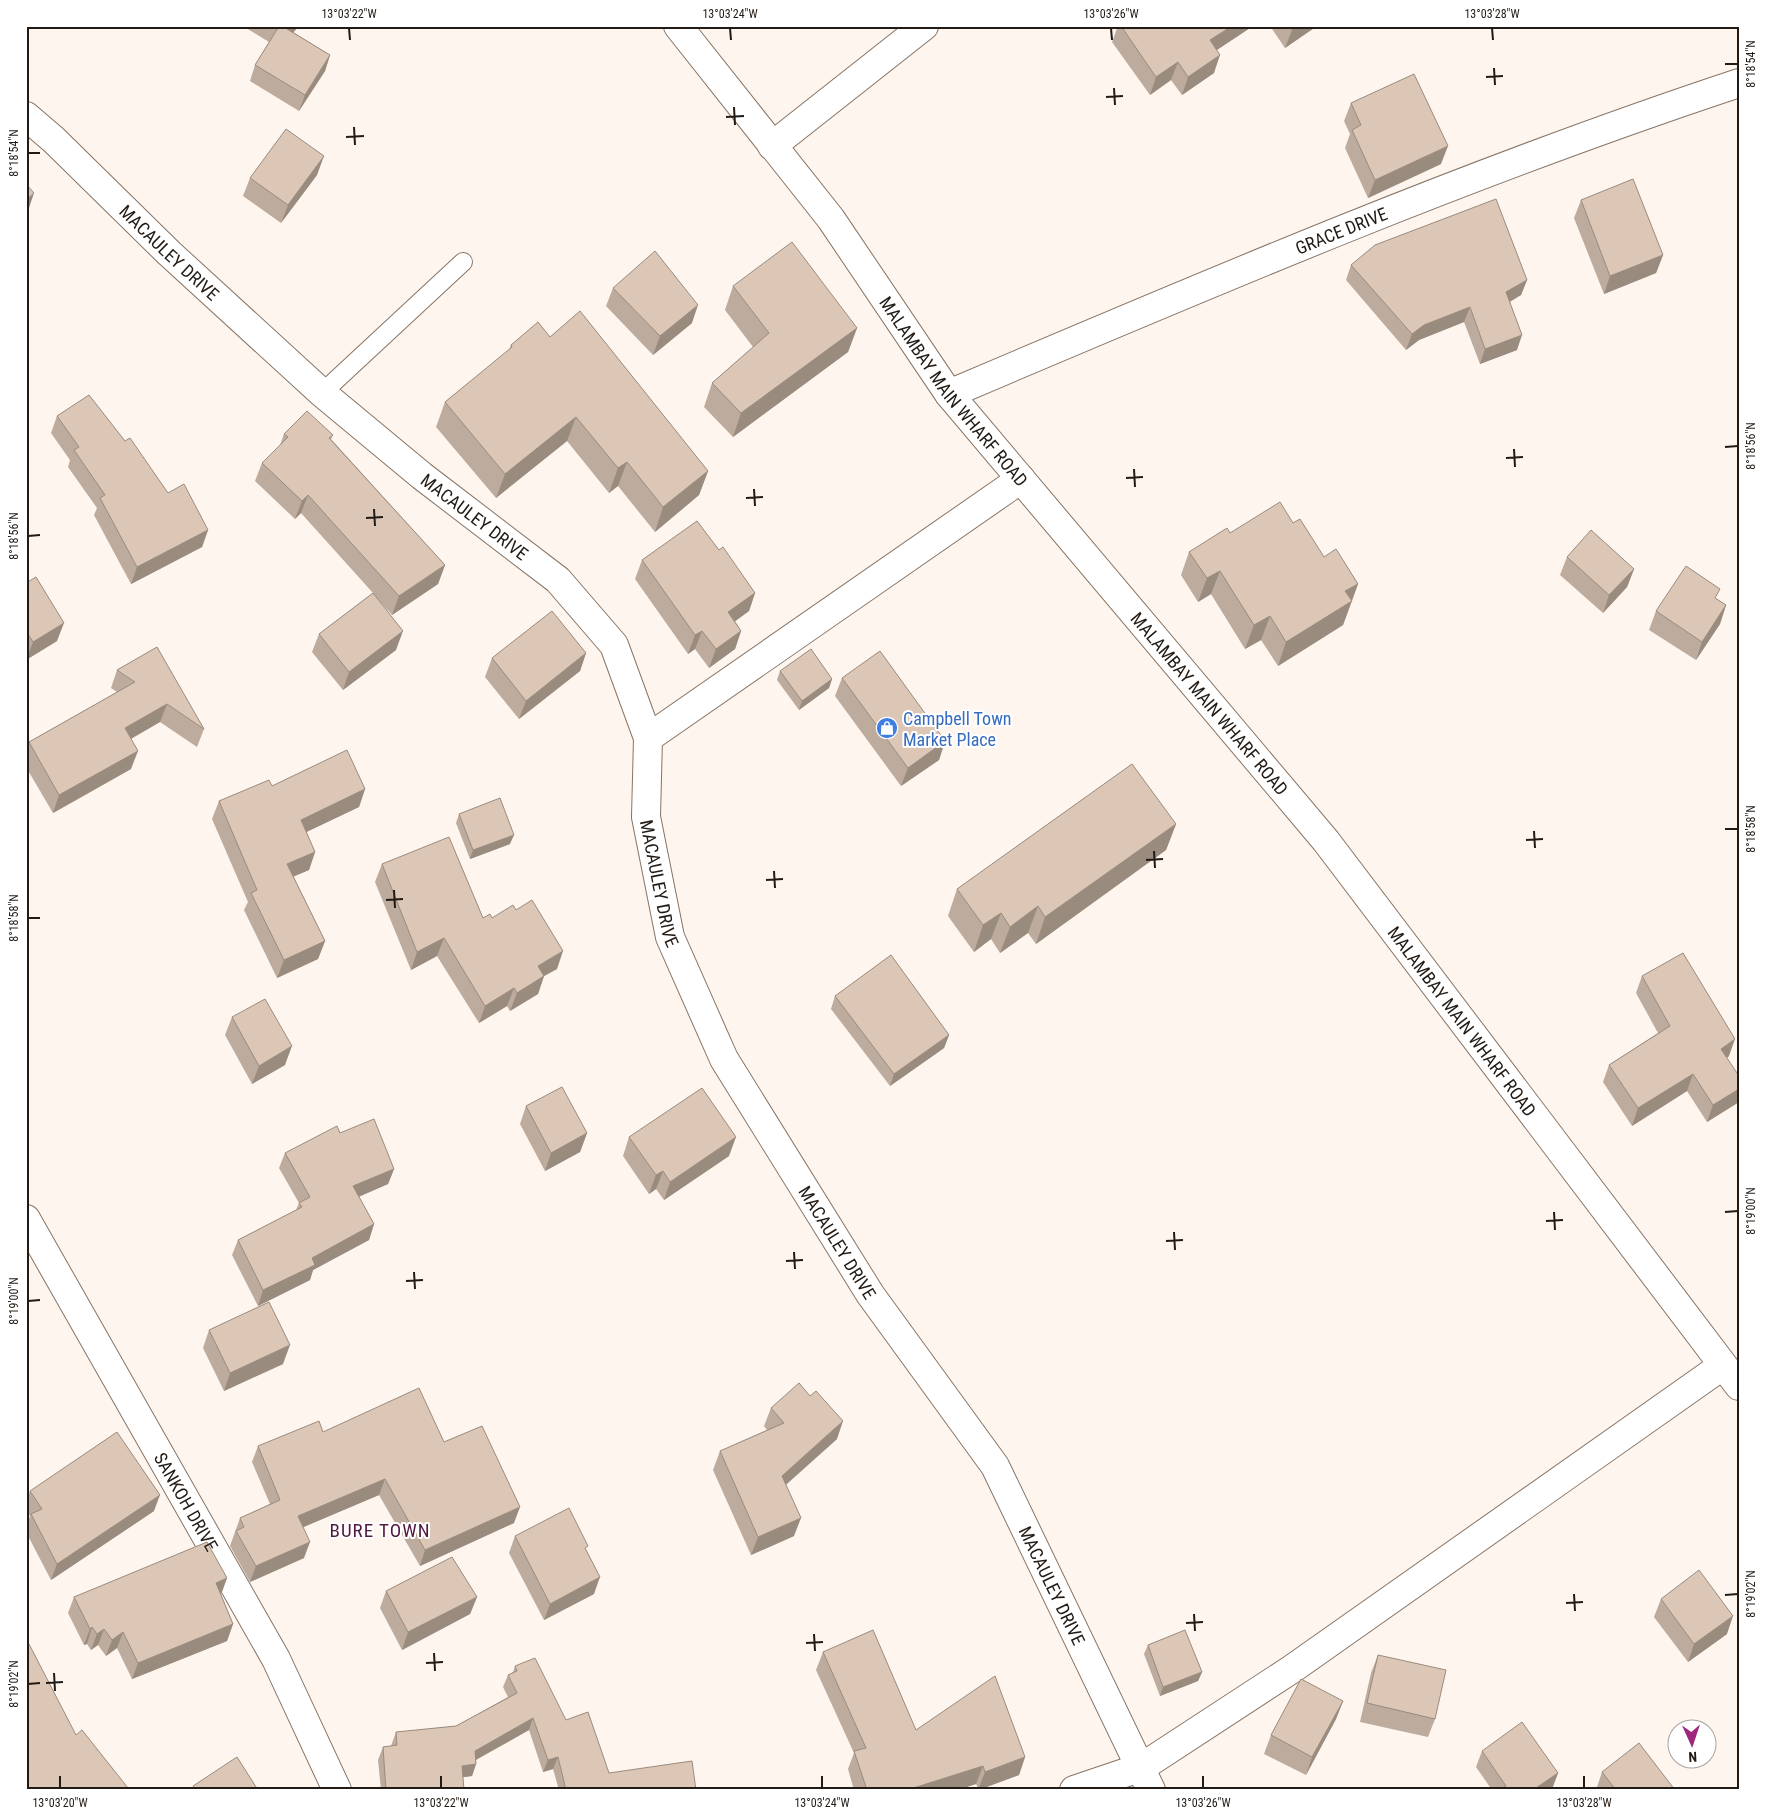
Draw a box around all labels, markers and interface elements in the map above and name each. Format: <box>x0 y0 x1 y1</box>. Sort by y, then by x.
text: 13°03'22"W <box>321 7 377 21</box>
text: 13°03'24"W <box>702 7 758 21</box>
text: 13°03'26"W <box>1083 7 1139 21</box>
text: 13°03'28"W <box>1464 7 1520 21</box>
text: 8°18'54"N <box>1744 40 1758 88</box>
text: 8°18'54"N <box>7 129 21 177</box>
street label: MACAULEY DRIVE <box>116 200 224 304</box>
street label: GRACE DRIVE <box>1292 202 1390 258</box>
street label: MALAMBAY MAIN WHARF ROAD <box>876 292 1032 490</box>
text: 8°18'56"N <box>1744 422 1758 470</box>
street label: MACAULEY DRIVE <box>417 469 533 564</box>
text: 8°18'56"N <box>7 512 21 560</box>
street label: MALAMBAY MAIN WHARF ROAD <box>1127 608 1293 799</box>
place label: Campbell Town Market Place <box>903 708 1012 750</box>
shop icon: Campbell Town Market Place <box>875 716 899 740</box>
text: 8°18'58"N <box>1744 805 1758 853</box>
street label: MACAULEY DRIVE <box>636 818 684 950</box>
text: 8°18'58"N <box>7 894 21 942</box>
street label: MALAMBAY MAIN WHARF ROAD <box>1384 922 1541 1120</box>
street label: MACAULEY DRIVE <box>795 1182 881 1303</box>
text: 8°19'00"N <box>1744 1187 1758 1235</box>
text: 8°19'00"N <box>7 1277 21 1325</box>
street label: SANKOH DRIVE <box>150 1449 223 1555</box>
district label: BURE TOWN <box>330 1519 430 1542</box>
street label: MACAULEY DRIVE <box>1015 1523 1090 1648</box>
text: 8°19'02"N <box>1744 1570 1758 1618</box>
text: 8°19'02"N <box>7 1660 21 1708</box>
north arrow <box>1668 1718 1718 1768</box>
text: N <box>1688 1749 1697 1765</box>
text: 13°03'20"W <box>32 1796 88 1810</box>
text: 13°03'22"W <box>413 1796 469 1810</box>
text: 13°03'24"W <box>794 1796 850 1810</box>
text: 13°03'26"W <box>1175 1796 1231 1810</box>
text: 13°03'28"W <box>1556 1796 1612 1810</box>

